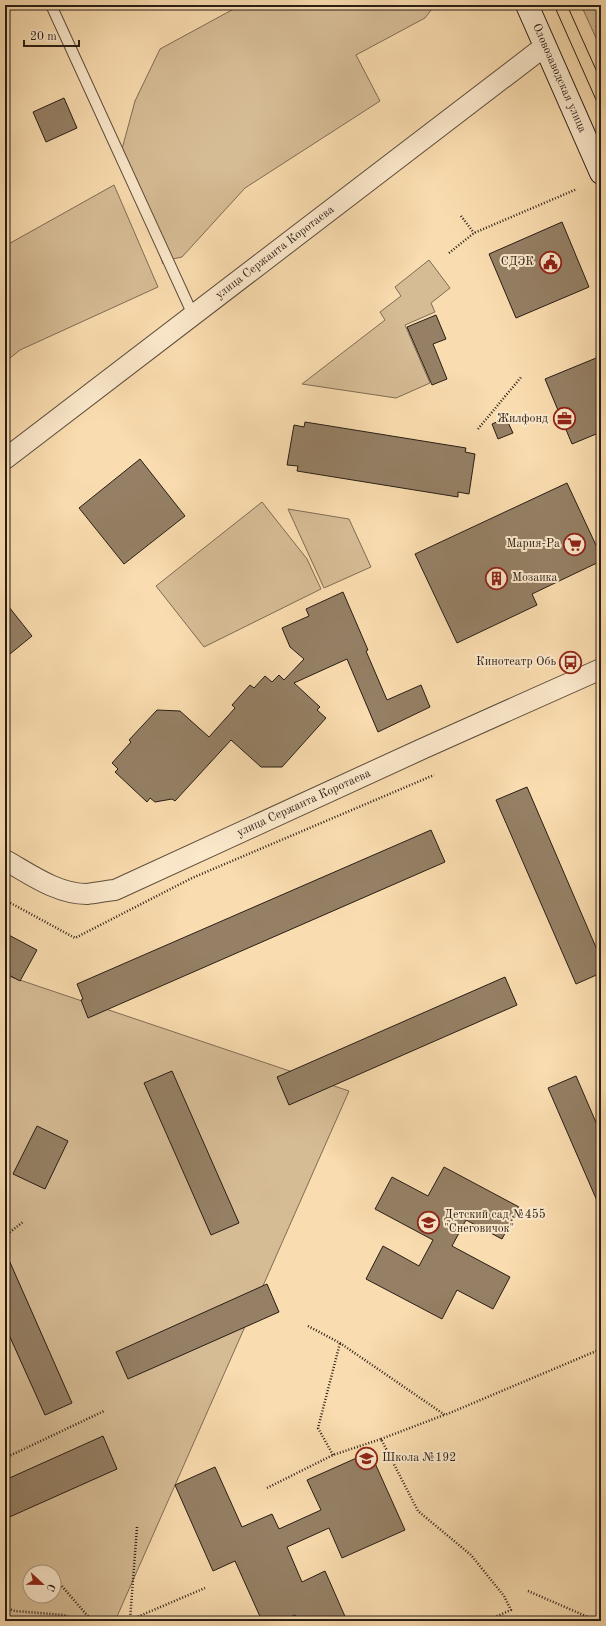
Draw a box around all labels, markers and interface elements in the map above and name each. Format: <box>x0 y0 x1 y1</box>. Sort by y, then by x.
scale bar <box>24 22 79 48</box>
street label: Оловозаводская улица <box>530 22 588 135</box>
text: 20 m <box>30 31 57 43</box>
street label: улица Сержанта Коротаева <box>214 203 337 301</box>
public building icon: СДЭК <box>537 249 563 275</box>
place label: СДЭК <box>501 256 534 268</box>
office icon: Жилфонд <box>551 406 577 432</box>
place label: Жилфонд <box>497 413 548 425</box>
supermarket icon: Мария-Ра <box>562 531 588 557</box>
place label: Мария-Ра <box>507 538 560 550</box>
building icon: Мозаика <box>483 565 509 591</box>
place label: Мозаика <box>512 572 558 584</box>
bus stop icon: Кинотеатр Обь <box>558 649 584 675</box>
place label: Кинотеатр Обь <box>476 656 556 668</box>
street label: улица Сержанта Коротаева <box>235 767 373 839</box>
place label: Детский сад №455 "Снеговичок" <box>444 1208 546 1235</box>
school or university icon: Детский сад №455 "Снеговичок" <box>416 1209 442 1235</box>
school or university icon: Школа №192 <box>354 1445 380 1471</box>
place label: Школа №192 <box>382 1452 456 1464</box>
north arrow <box>22 1564 62 1604</box>
text: С <box>43 1582 56 1593</box>

